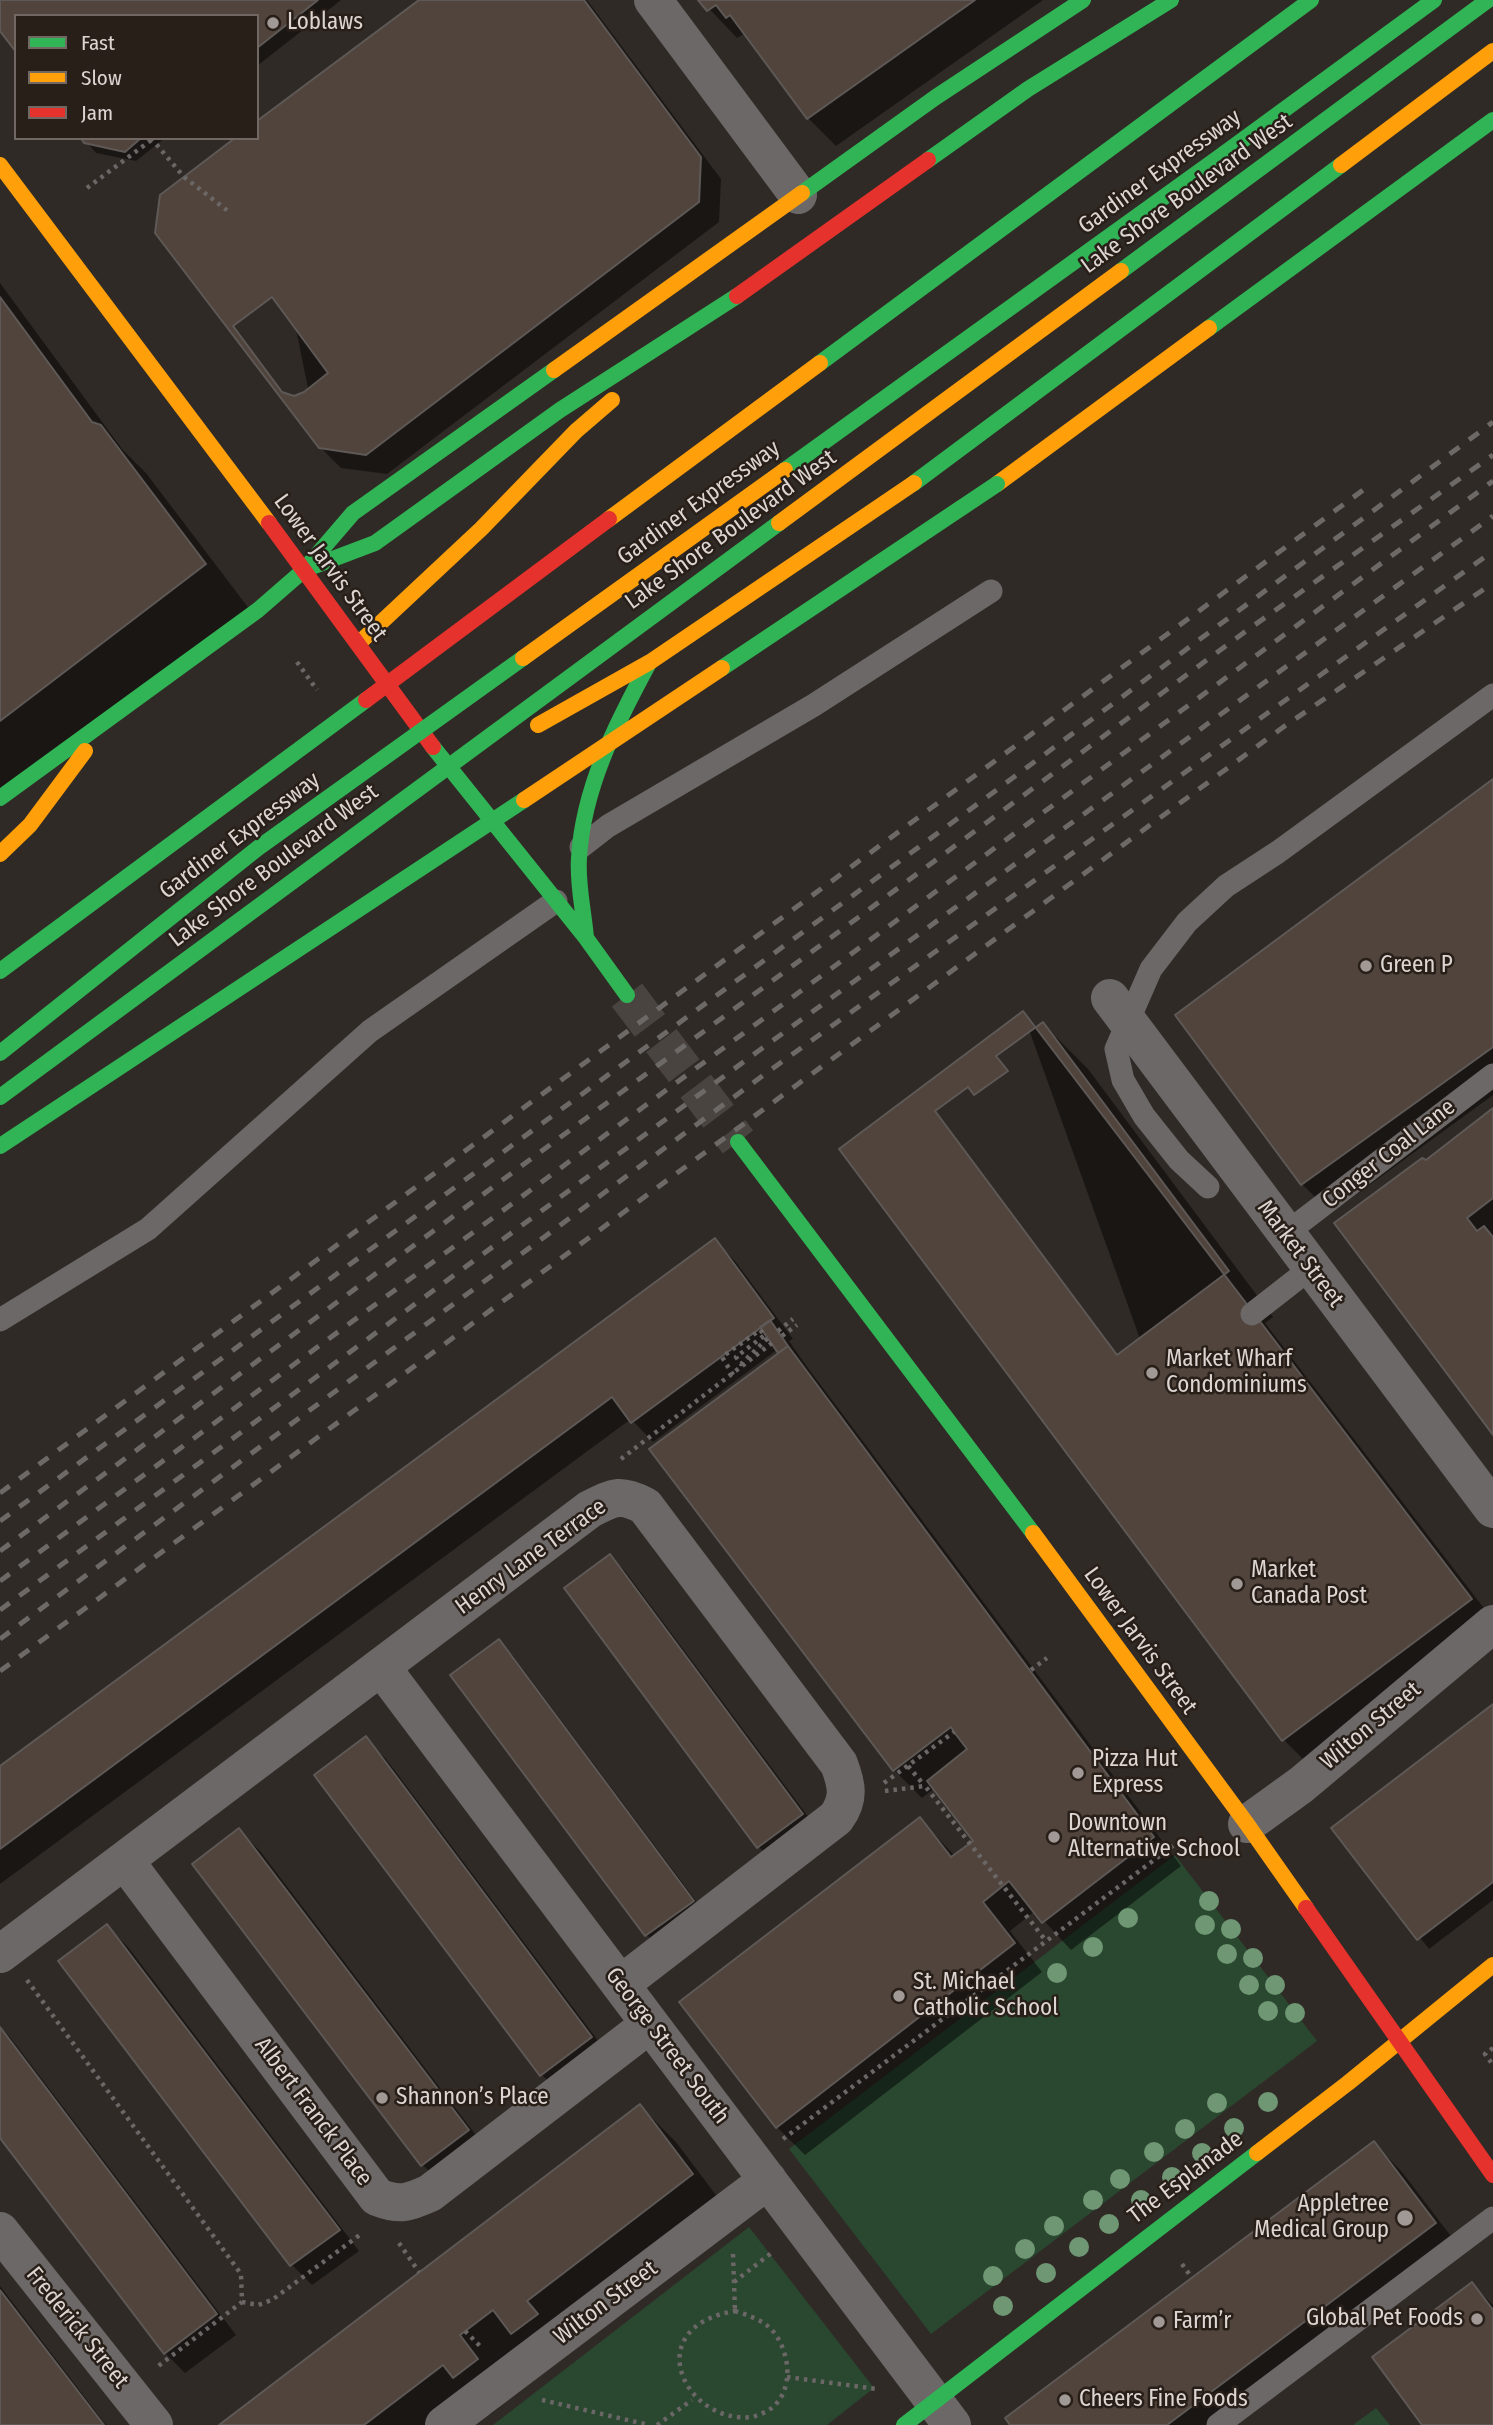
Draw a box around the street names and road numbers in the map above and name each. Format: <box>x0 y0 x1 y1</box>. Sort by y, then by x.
street label: Gardiner Expressway <box>1073 104 1247 240</box>
street label: Lake Shore Boulevard West <box>1076 108 1298 280</box>
street label: Gardiner Expressway <box>612 435 786 571</box>
street label: Lake Shore Boulevard West <box>620 444 842 616</box>
street label: Lower Jarvis Street <box>267 489 393 647</box>
street label: Gardiner Expressway <box>154 767 326 905</box>
street label: Lake Shore Boulevard West <box>164 778 384 954</box>
street label: Conger Coal Lane <box>1317 1094 1461 1214</box>
street label: Market Street <box>1251 1195 1349 1313</box>
street label: Henry Lane Terrace <box>450 1493 612 1621</box>
street label: Lower Jarvis Street <box>1077 1562 1203 1720</box>
street label: Wilton Street <box>1315 1676 1427 1776</box>
street label: George Street South <box>599 1962 735 2130</box>
street label: Albert Franck Place <box>248 2032 378 2192</box>
street label: The Esplanade <box>1123 2126 1249 2230</box>
street label: Wilton Street <box>549 2255 663 2351</box>
street label: Frederick Street <box>20 2262 134 2394</box>

